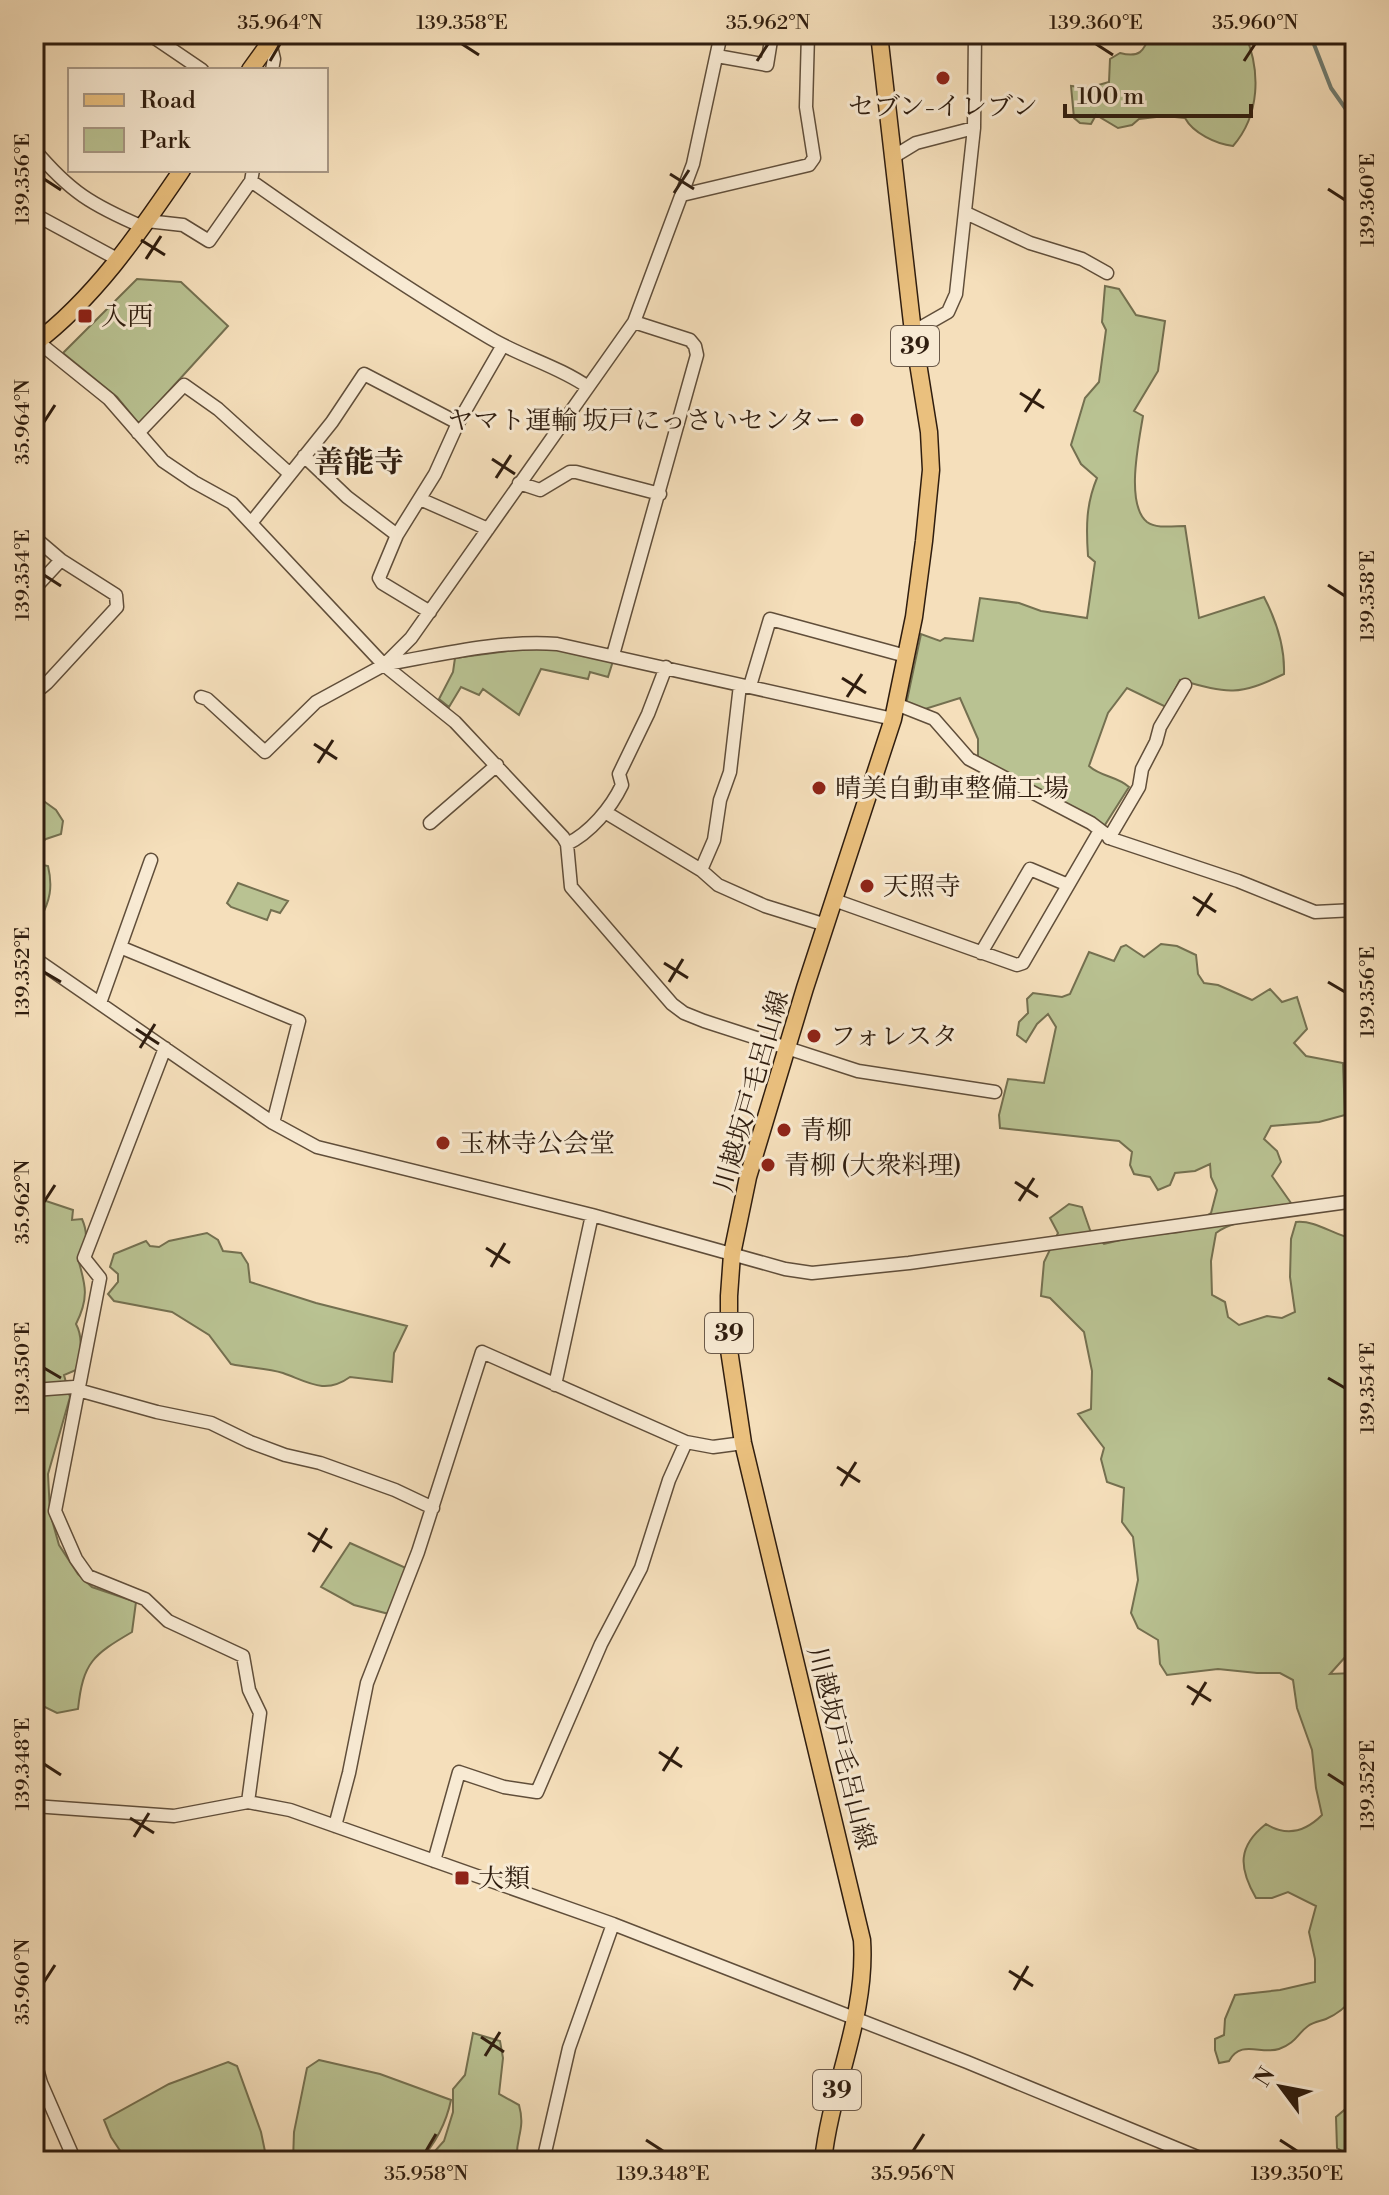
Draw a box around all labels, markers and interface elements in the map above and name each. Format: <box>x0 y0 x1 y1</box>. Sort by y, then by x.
text: 35.964°N <box>237 11 323 36</box>
text: 139.358°E <box>416 11 508 36</box>
text: 35.962°N <box>726 11 810 36</box>
text: 139.360°E <box>1049 11 1143 36</box>
text: 35.960°N <box>1212 11 1298 36</box>
legend <box>68 68 328 172</box>
scale bar <box>1065 68 1251 118</box>
marker: セブン-イレブン <box>934 69 952 87</box>
text: 100 m <box>1077 82 1144 112</box>
text: Road <box>140 86 196 116</box>
place label: セブン-イレブン <box>848 91 1038 123</box>
text: Park <box>140 126 191 156</box>
text: 139.356°E <box>11 133 36 225</box>
text: 139.360°E <box>1356 153 1381 247</box>
place label: 入西 <box>101 301 153 333</box>
marker: 入西 <box>76 307 94 325</box>
road number: 39 <box>891 326 939 366</box>
text: 35.964°N <box>11 379 36 465</box>
place label: ヤマト運輸 坂戸にっさいセンター <box>447 405 841 437</box>
marker: ヤマト運輸 坂戸にっさいセンター <box>848 411 866 429</box>
district label: 善能寺 <box>314 444 404 482</box>
text: 139.354°E <box>11 529 36 621</box>
text: 139.358°E <box>1356 550 1381 642</box>
place label: 晴美自動車整備工場 <box>835 773 1069 805</box>
marker: 晴美自動車整備工場 <box>810 779 828 797</box>
place label: 天照寺 <box>883 871 961 903</box>
marker: 天照寺 <box>858 877 876 895</box>
text: 139.352°E <box>11 927 36 1017</box>
text: 139.356°E <box>1356 946 1381 1038</box>
street label: 川越坂戸毛呂山線 <box>708 987 796 1196</box>
place label: フォレスタ <box>830 1021 958 1053</box>
marker: フォレスタ <box>805 1027 823 1045</box>
place label: 青柳 <box>800 1115 852 1147</box>
marker: 青柳 <box>775 1121 793 1139</box>
place label: 玉林寺公会堂 <box>459 1128 615 1160</box>
marker: 玉林寺公会堂 <box>434 1134 452 1152</box>
place label: 青柳 (大衆料理) <box>784 1150 961 1182</box>
marker: 青柳 (大衆料理) <box>759 1156 777 1174</box>
text: 35.962°N <box>11 1160 36 1244</box>
road number: 39 <box>705 1313 753 1353</box>
text: 139.350°E <box>11 1322 36 1414</box>
text: 139.354°E <box>1356 1342 1381 1434</box>
street label: 川越坂戸毛呂山線 <box>800 1643 882 1853</box>
text: 139.348°E <box>11 1718 36 1810</box>
text: 139.352°E <box>1356 1740 1381 1830</box>
place label: 大類 <box>478 1863 530 1895</box>
marker: 大類 <box>453 1869 471 1887</box>
text: 35.960°N <box>11 1939 36 2025</box>
north arrow <box>1241 2047 1321 2127</box>
text: N <box>1249 2062 1282 2092</box>
road number: 39 <box>813 2070 861 2110</box>
text: 35.958°N <box>384 2162 468 2187</box>
text: 139.348°E <box>617 2162 709 2187</box>
text: 35.956°N <box>871 2162 955 2187</box>
text: 139.350°E <box>1251 2162 1343 2187</box>

